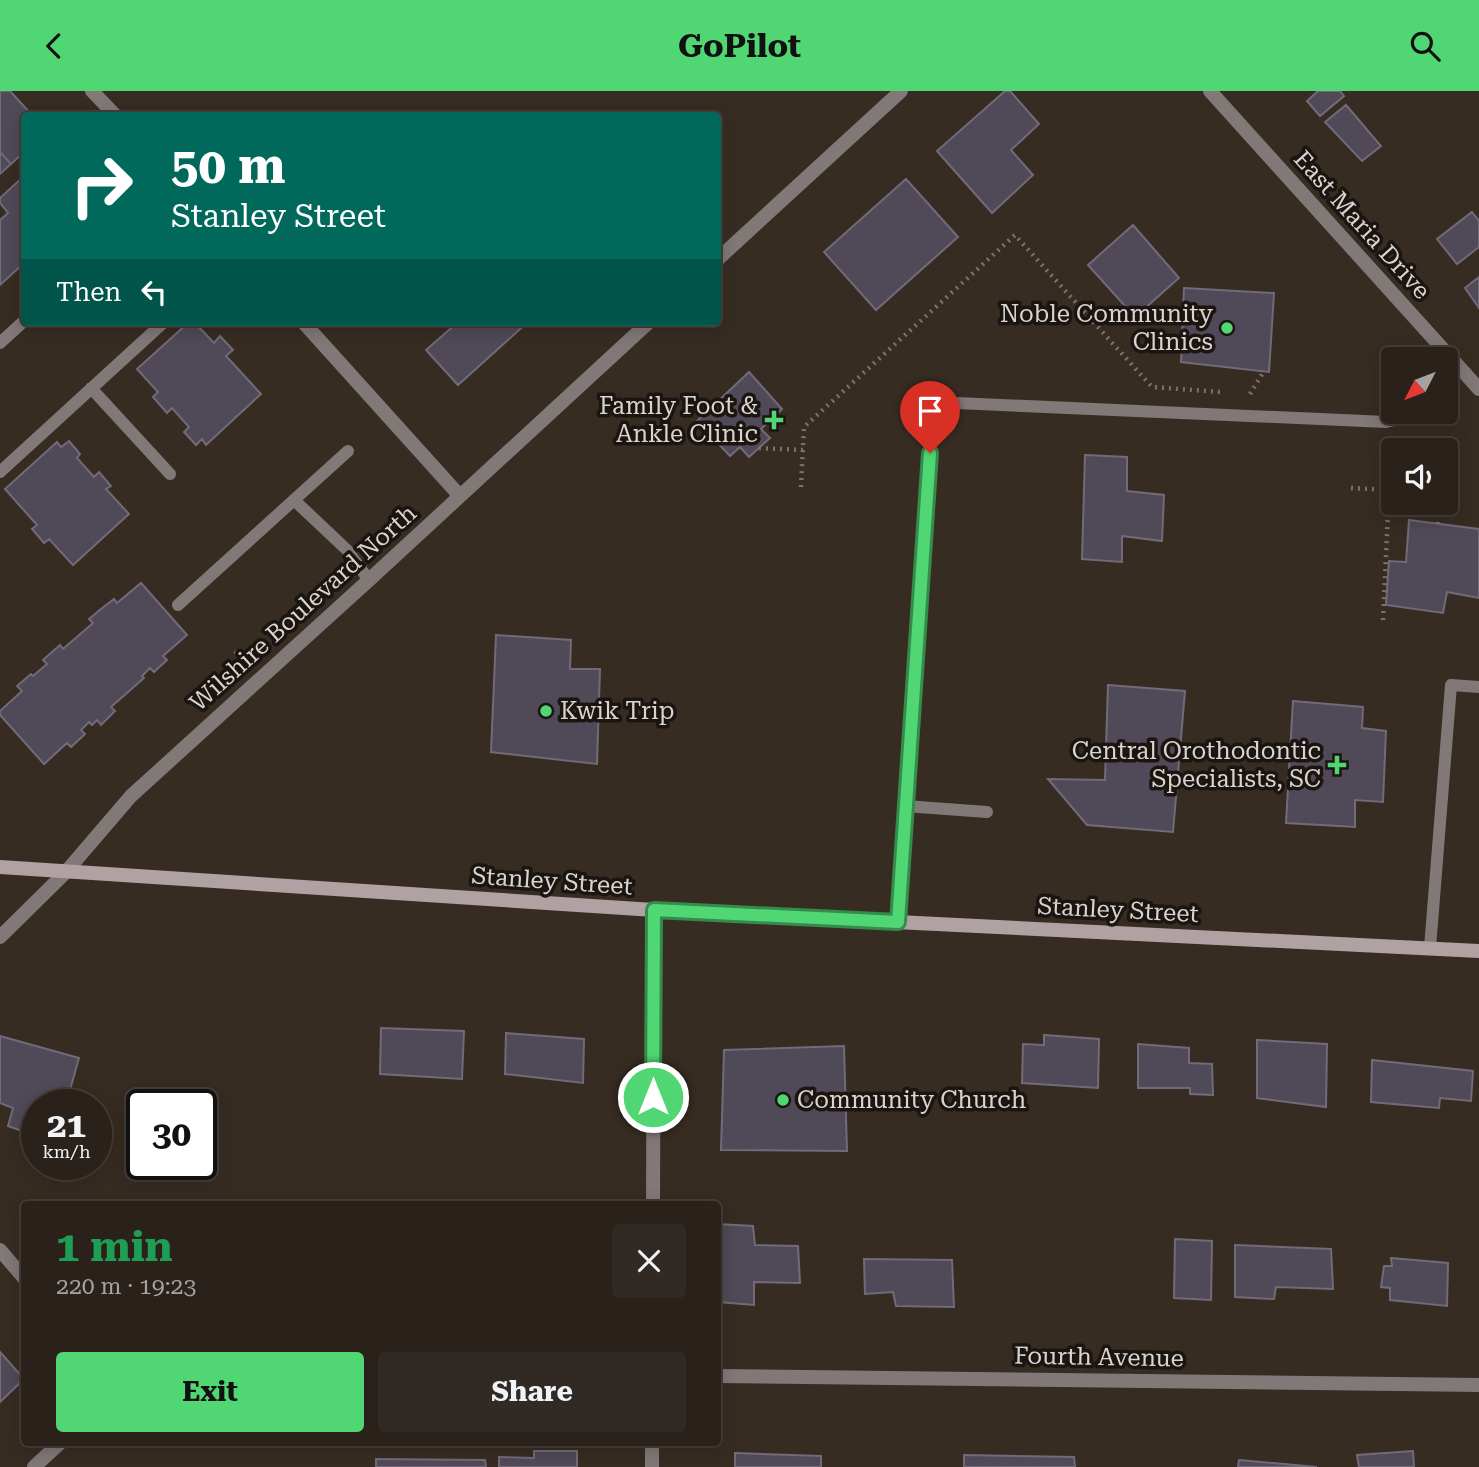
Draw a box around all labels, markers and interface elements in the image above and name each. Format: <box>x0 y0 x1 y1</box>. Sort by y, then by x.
icon: back <box>35 27 73 65</box>
text: GoPilot <box>678 27 801 65</box>
icon: search <box>1406 27 1444 65</box>
text: 50 m <box>171 138 286 195</box>
icon: right <box>56 140 147 231</box>
street label: East Maria Drive <box>1288 145 1436 305</box>
text: Stanley Street <box>171 197 386 235</box>
icon: left <box>135 273 173 311</box>
text: Then <box>56 277 121 307</box>
place label: Noble Community Clinics <box>1000 300 1214 356</box>
marker: Noble Community Clinics <box>1219 320 1235 336</box>
north arrow <box>1381 347 1458 423</box>
map controls <box>1381 347 1458 515</box>
pin <box>900 381 960 453</box>
place label: Family Foot & Ankle Clinic <box>599 392 758 448</box>
icon: arrive <box>911 392 949 430</box>
marker: Family Foot & Ankle Clinic <box>764 410 784 430</box>
button: sound <box>1381 438 1458 515</box>
street label: Wilshire Boulevard North <box>184 499 422 717</box>
place label: Kwik Trip <box>560 697 674 725</box>
marker: Kwik Trip <box>538 703 554 719</box>
place label: Central Orothodontic Specialists, SC <box>1072 737 1321 793</box>
marker: Central Orothodontic Specialists, SC <box>1327 755 1347 775</box>
street label: Stanley Street <box>471 861 633 901</box>
street label: Stanley Street <box>1037 892 1199 928</box>
position arrow <box>616 1060 690 1134</box>
place label: Community Church <box>797 1086 1026 1114</box>
speed limit sign: 30 <box>126 1089 217 1180</box>
marker: Community Church <box>775 1092 791 1108</box>
text: 21 <box>47 1105 86 1146</box>
text: km/h <box>42 1141 91 1162</box>
text: 1 min <box>56 1222 173 1271</box>
button: close <box>612 1224 686 1298</box>
text: 220 m · 19:23 <box>56 1273 196 1300</box>
street label: Fourth Avenue <box>1014 1342 1184 1372</box>
button: Exit <box>56 1352 364 1432</box>
button: Share <box>378 1352 686 1432</box>

